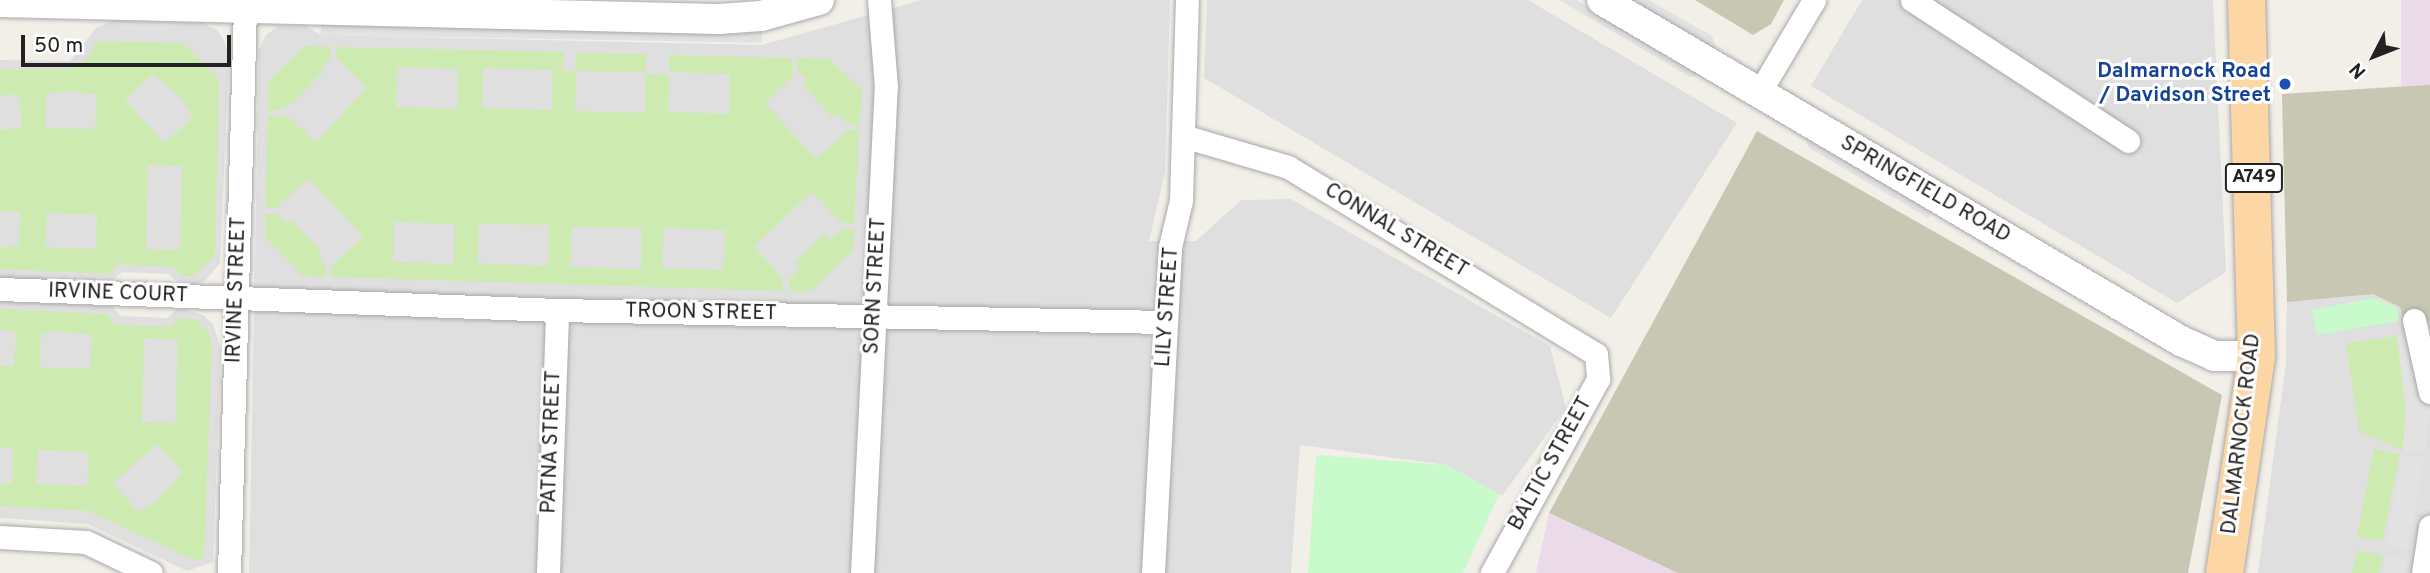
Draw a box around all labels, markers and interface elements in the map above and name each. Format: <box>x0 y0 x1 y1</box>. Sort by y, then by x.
scale bar <box>24 21 234 65</box>
north arrow <box>2339 21 2409 91</box>
text: 50 m <box>34 33 83 60</box>
text: N <box>2345 57 2372 83</box>
place label: Dalmarnock Road / Davidson Street <box>2097 59 2271 109</box>
marker: Dalmarnock Road / Davidson Street <box>2277 76 2293 92</box>
street label: SPRINGFIELD ROAD <box>1835 131 2015 249</box>
road number: A749 <box>2224 162 2284 194</box>
street label: CONNAL STREET <box>1319 178 1473 284</box>
street label: IRVINE STREET <box>222 216 252 364</box>
street label: SORN STREET <box>860 217 892 355</box>
street label: LILY STREET <box>1151 246 1185 368</box>
street label: IRVINE COURT <box>48 279 188 309</box>
street label: TROON STREET <box>625 299 777 327</box>
street label: DALMARNOCK ROAD <box>2217 332 2267 536</box>
street label: PATNA STREET <box>537 369 567 515</box>
street label: BALTIC STREET <box>1504 393 1598 535</box>

